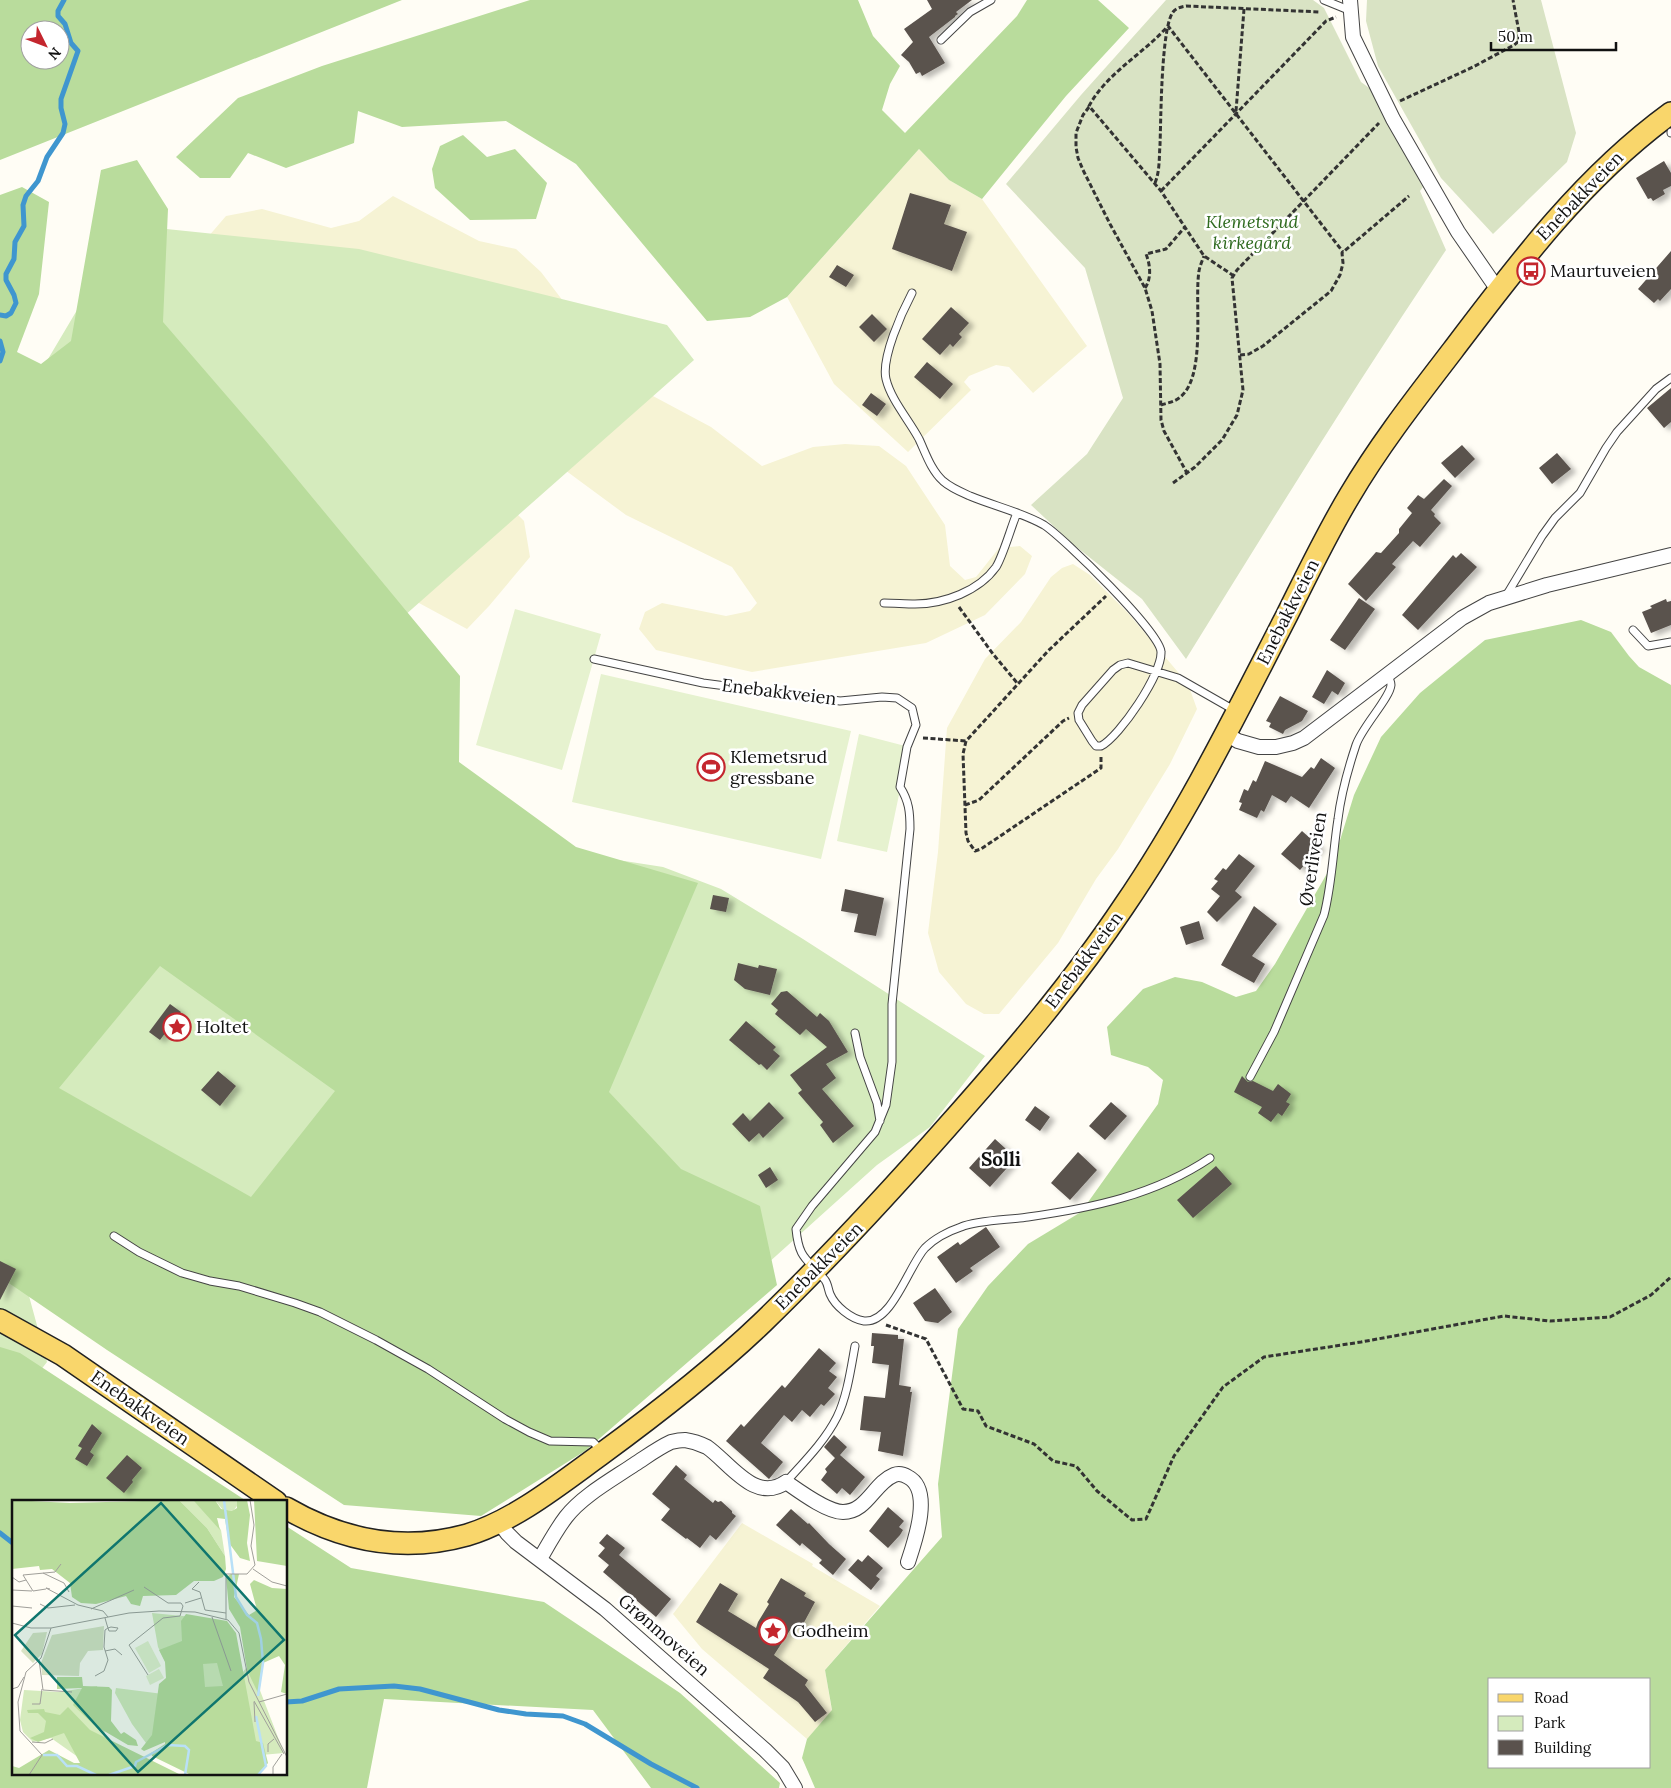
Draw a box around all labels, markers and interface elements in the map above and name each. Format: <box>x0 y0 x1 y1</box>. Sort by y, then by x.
north arrow <box>20 20 70 70</box>
scale bar <box>1491 20 1616 52</box>
text: 50 m <box>1498 27 1533 46</box>
text: N <box>44 44 65 64</box>
street label: Enebakkveien <box>1531 146 1628 245</box>
park label: Klemetsrud kirkegård <box>1205 210 1299 254</box>
bus stop icon: Maurtuveien <box>1516 256 1546 286</box>
place label: Maurtuveien <box>1550 259 1657 282</box>
street label: Enebakkveien <box>1251 555 1324 668</box>
street label: Enebakkveien <box>720 673 838 710</box>
place label: Klemetsrud gressbane <box>730 745 828 789</box>
sports icon: Klemetsrud gressbane <box>696 752 726 782</box>
street label: Øverliveien <box>1294 810 1331 908</box>
street label: Enebakkveien <box>1040 907 1128 1013</box>
place icon: Holtet <box>162 1012 192 1042</box>
place label: Holtet <box>196 1015 249 1038</box>
district label: Solli <box>981 1147 1021 1171</box>
street label: Enebakkveien <box>770 1217 868 1315</box>
street label: Enebakkveien <box>86 1365 194 1450</box>
inset map <box>12 1500 288 1776</box>
street label: Grønmoveien <box>614 1589 715 1681</box>
place icon: Godheim <box>758 1616 788 1646</box>
place label: Godheim <box>792 1619 869 1642</box>
legend <box>1488 1678 1651 1768</box>
text: Road <box>1534 1688 1569 1707</box>
text: Park <box>1534 1713 1565 1732</box>
text: Building <box>1534 1738 1592 1757</box>

